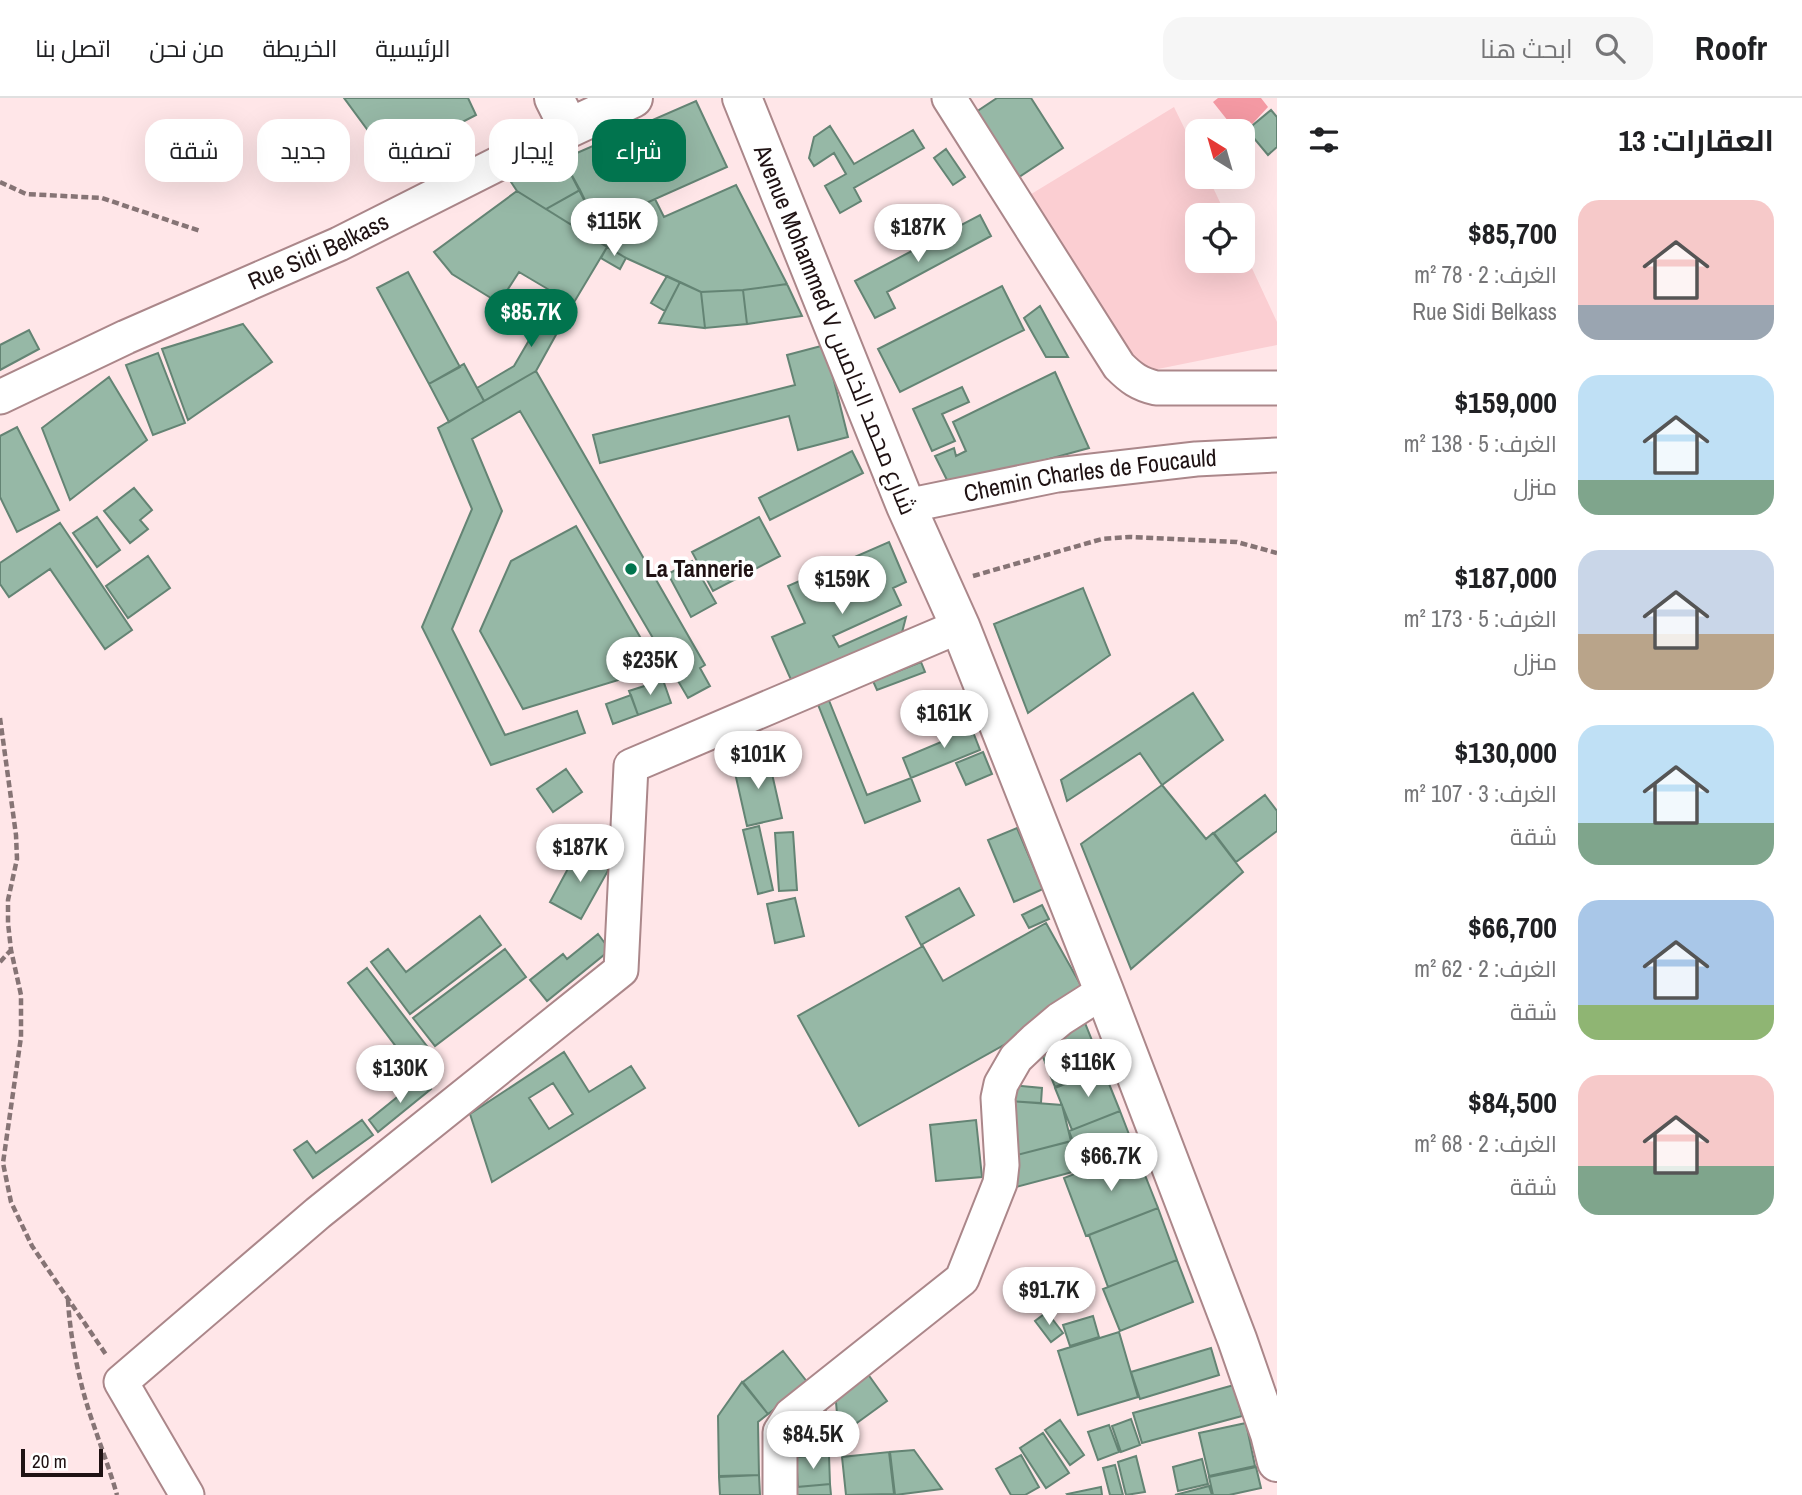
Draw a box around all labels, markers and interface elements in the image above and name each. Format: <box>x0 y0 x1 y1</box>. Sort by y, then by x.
search box <box>1163 17 1653 80</box>
text: Roofr <box>1695 26 1767 70</box>
icon: search <box>1591 29 1629 67</box>
text: ابحث هنا <box>1480 31 1573 66</box>
text: اتصل بنا <box>35 32 111 64</box>
text: من نحن <box>149 32 224 64</box>
text: الخريطة <box>262 32 337 64</box>
text: الرئيسية <box>375 32 451 64</box>
chip: شقة <box>145 119 243 182</box>
chip: جديد <box>257 119 350 182</box>
chip: تصفية <box>364 119 475 182</box>
chip: إيجار <box>489 119 578 182</box>
chip: شراء <box>592 119 686 182</box>
north arrow <box>1185 119 1255 189</box>
map controls <box>1185 119 1255 273</box>
text: العقارات: 13 <box>1618 120 1774 160</box>
icon: filters <box>1305 121 1343 159</box>
street label: Avenue Mohammed V شارع محمد الخامس <box>746 139 925 520</box>
pin: $115K <box>565 198 663 258</box>
button: locate <box>1185 203 1255 273</box>
pin: $187K <box>869 204 967 264</box>
street label: Rue Sidi Belkass <box>243 205 394 297</box>
text: $115K <box>587 205 641 236</box>
text: $187K <box>890 211 946 242</box>
text: $85,700 <box>1468 213 1557 253</box>
icon: home <box>1634 228 1718 312</box>
text: الغرف: 2 · 78 m² <box>1414 259 1557 290</box>
pin: $85.7K <box>474 289 588 349</box>
text: $85.7K <box>501 296 561 327</box>
text: Rue Sidi Belkass <box>1412 296 1557 327</box>
text: $159,000 <box>1454 382 1557 422</box>
icon: home <box>1634 403 1718 487</box>
text: الغرف: 5 · 138 m² <box>1404 428 1557 459</box>
street label: Chemin Charles de Foucauld <box>961 441 1217 509</box>
text: منزل <box>1513 471 1557 502</box>
place label: La Tannerie <box>645 552 754 584</box>
pin: $159K <box>793 556 891 616</box>
text: $187,000 <box>1454 557 1557 597</box>
marker: La Tannerie <box>623 561 639 577</box>
text: $159K <box>814 563 870 594</box>
icon: home <box>1634 578 1718 662</box>
text: الغرف: 5 · 173 m² <box>1404 603 1557 634</box>
pin: $235K <box>601 638 699 697</box>
text: $235K <box>622 644 678 675</box>
text: منزل <box>1513 646 1557 677</box>
pin: $161K <box>895 690 993 750</box>
text: $161K <box>916 697 972 728</box>
pin: $101K <box>709 732 807 791</box>
text: $130,000 <box>1454 732 1557 772</box>
text: $101K <box>730 738 786 769</box>
icon: home <box>1634 753 1718 837</box>
text: الغرف: 3 · 107 m² <box>1404 778 1557 809</box>
text: شقة <box>1510 821 1557 852</box>
pin: $187K <box>531 824 629 884</box>
text: $187K <box>552 831 608 862</box>
text: $66,700 <box>1468 907 1557 947</box>
icon: home <box>1634 928 1718 1012</box>
text: الغرف: 2 · 62 m² <box>1414 953 1557 984</box>
text: شقة <box>1510 996 1557 1027</box>
pin: $116K <box>1039 1040 1137 1099</box>
pin: $130K <box>351 1046 449 1105</box>
text: $116K <box>1061 1046 1115 1077</box>
text: $130K <box>372 1052 428 1083</box>
text: $84,500 <box>1468 1082 1557 1122</box>
icon: home <box>1634 1103 1718 1187</box>
text: الغرف: 2 · 68 m² <box>1414 1128 1557 1159</box>
pin: $66.7K <box>1054 1134 1168 1193</box>
text: $66.7K <box>1081 1140 1141 1171</box>
text: شقة <box>1510 1171 1557 1202</box>
pin: $91.7K <box>992 1268 1106 1327</box>
text: $91.7K <box>1019 1274 1079 1305</box>
pin: $84.5K <box>756 1412 870 1471</box>
text: $84.5K <box>783 1418 843 1449</box>
scale bar <box>21 1446 103 1478</box>
text: 20 m <box>32 1448 67 1474</box>

